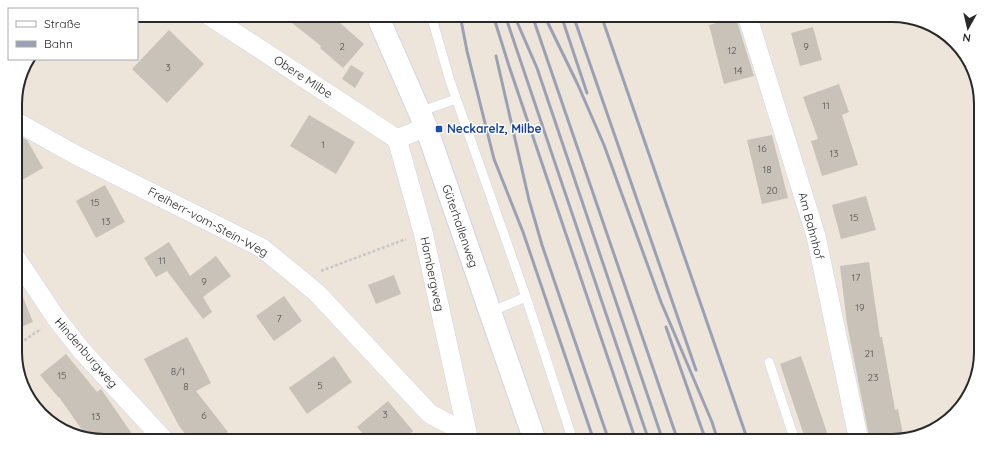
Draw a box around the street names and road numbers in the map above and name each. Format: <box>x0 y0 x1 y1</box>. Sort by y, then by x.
street label: Obere Milbe <box>271 52 336 101</box>
street label: Güterhallenweg <box>439 182 482 269</box>
street label: Freiherr-vom-Stein-Weg <box>145 183 271 260</box>
street label: Am Bahnhof <box>795 190 828 262</box>
street label: Hambergweg <box>417 235 448 313</box>
street label: Hindenburgweg <box>52 314 121 391</box>

